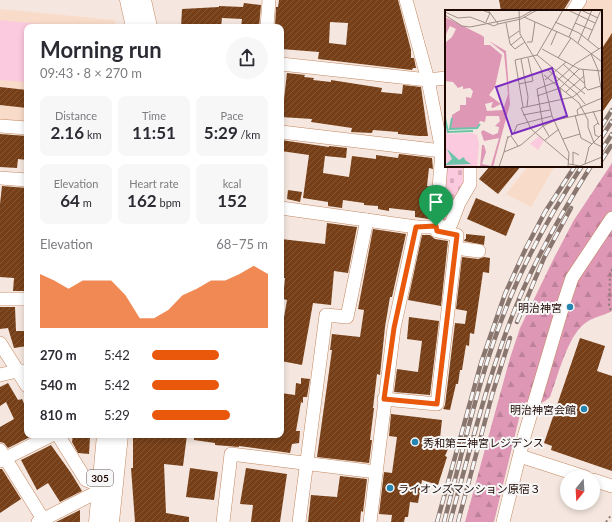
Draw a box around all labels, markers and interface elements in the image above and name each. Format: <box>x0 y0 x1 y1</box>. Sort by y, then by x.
inset map <box>445 10 602 167</box>
text: Morning run <box>40 36 162 63</box>
button: share <box>226 37 268 79</box>
text: 09:43 · 8 × 270 m <box>40 65 142 81</box>
text: Distance <box>55 109 97 122</box>
text: Time <box>142 109 166 122</box>
text: Pace <box>221 109 243 122</box>
text: 2.16 <box>50 122 84 143</box>
text: 11:51 <box>132 122 176 143</box>
text: 5:29 <box>204 122 238 143</box>
text: km <box>84 128 102 141</box>
text: /km <box>238 128 260 141</box>
text: Elevation <box>54 177 98 190</box>
text: Heart rate <box>129 177 179 190</box>
text: kcal <box>223 177 241 190</box>
pin <box>419 185 453 226</box>
text: 64 <box>60 190 80 211</box>
text: 162 <box>127 190 157 211</box>
text: 152 <box>217 190 247 211</box>
icon: arrive <box>425 191 447 213</box>
text: m <box>80 196 92 209</box>
text: bpm <box>157 196 181 209</box>
text: Elevation <box>40 236 93 252</box>
text: 68–75 m <box>216 236 268 252</box>
place label: 明治神宮 <box>518 301 562 314</box>
marker: 明治神宮 <box>565 302 575 312</box>
text: 270 m <box>40 347 77 363</box>
text: 5:42 <box>104 347 130 363</box>
text: 540 m <box>40 377 77 393</box>
text: 5:42 <box>104 377 130 393</box>
place label: 明治神宮会館 <box>510 403 576 416</box>
marker: 明治神宮会館 <box>579 404 589 414</box>
text: 810 m <box>40 407 77 423</box>
text: 5:29 <box>104 407 130 423</box>
place label: 秀和第二神宮レジデンス <box>423 436 544 449</box>
marker: 秀和第二神宮レジデンス <box>410 437 420 447</box>
road number: 305 <box>87 470 113 486</box>
north arrow <box>560 470 600 510</box>
map controls <box>560 470 600 510</box>
place label: ライオンズマンション原宿３ <box>398 482 541 495</box>
marker: ライオンズマンション原宿３ <box>385 483 395 493</box>

